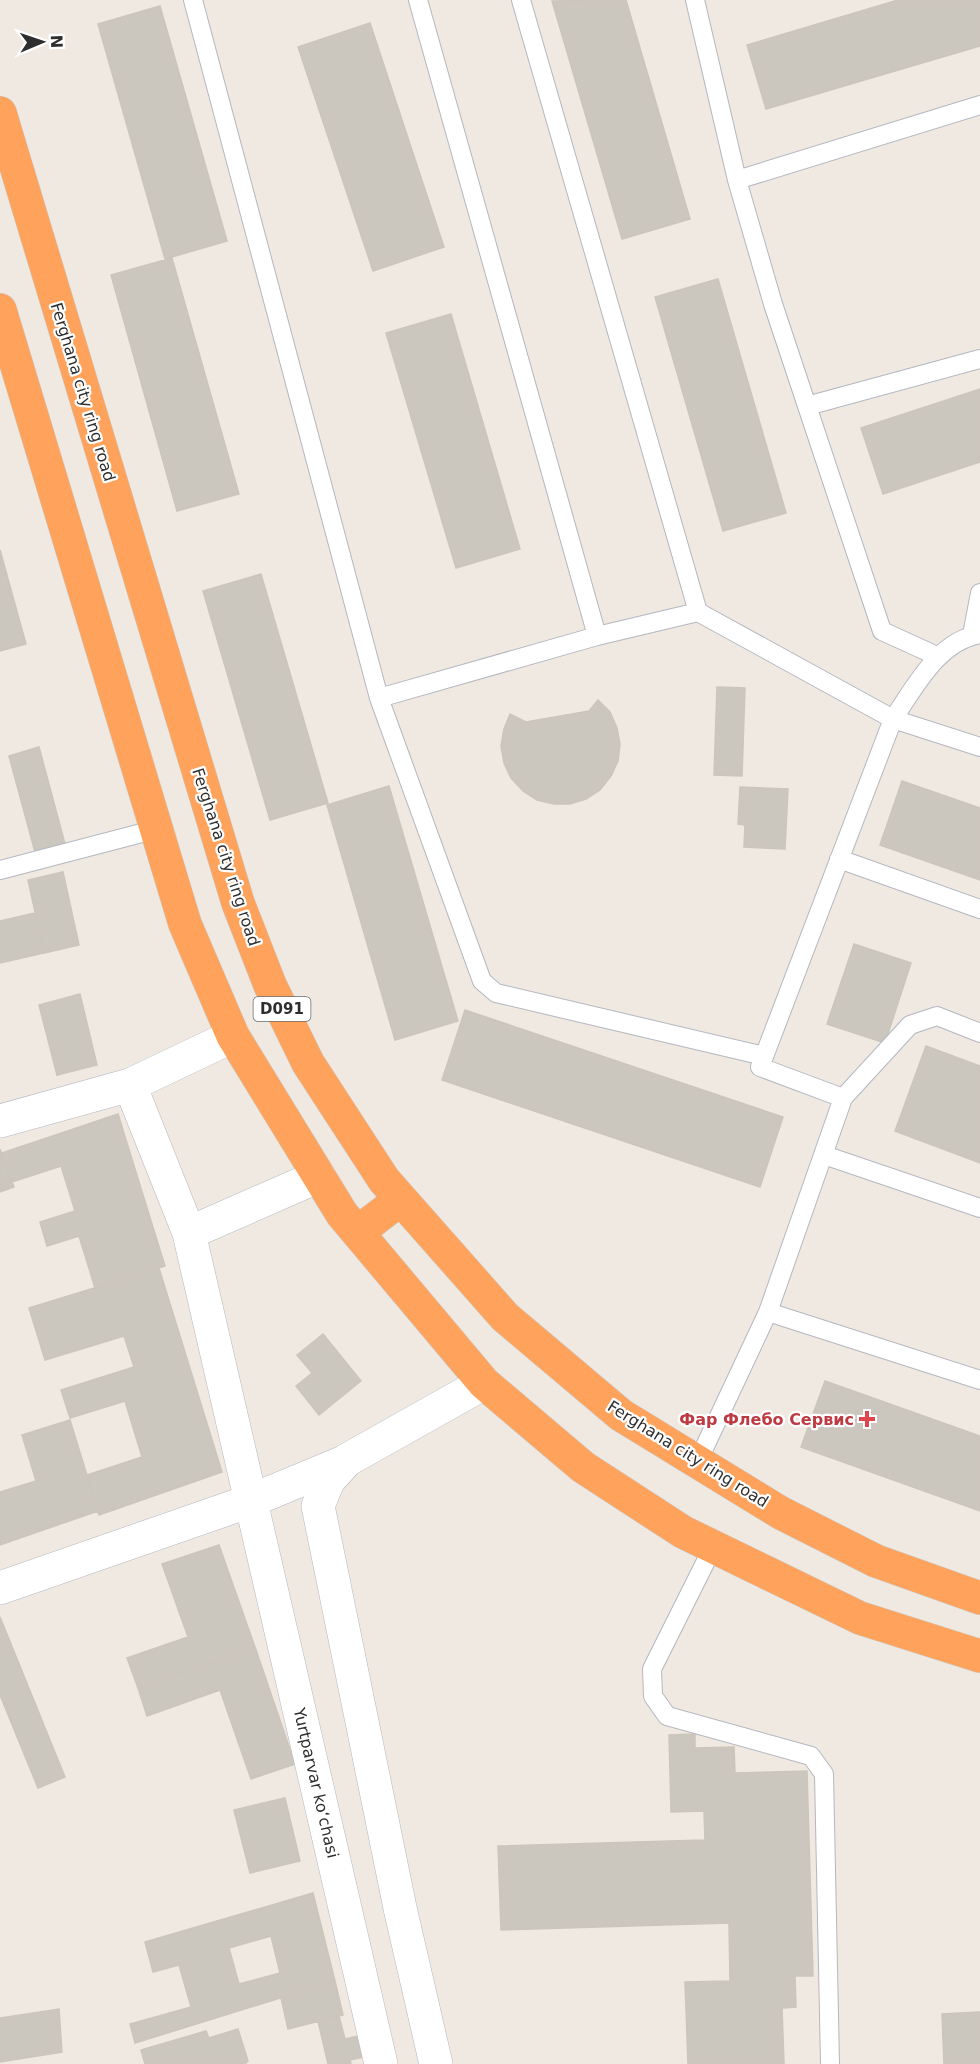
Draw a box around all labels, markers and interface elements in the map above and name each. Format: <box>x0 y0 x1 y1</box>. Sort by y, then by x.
north arrow <box>12 12 72 72</box>
text: N <box>47 34 66 49</box>
street label: Ferghana city ring road <box>47 300 119 484</box>
street label: Ferghana city ring road <box>188 766 264 948</box>
road number: D091 <box>254 997 310 1021</box>
street label: Ferghana city ring road <box>604 1397 772 1511</box>
place label: Фар Флебо Сервис <box>679 1410 854 1429</box>
marker: Фар Флебо Сервис <box>858 1410 876 1428</box>
street label: Yurtparvar koʻchasi <box>289 1705 343 1860</box>

